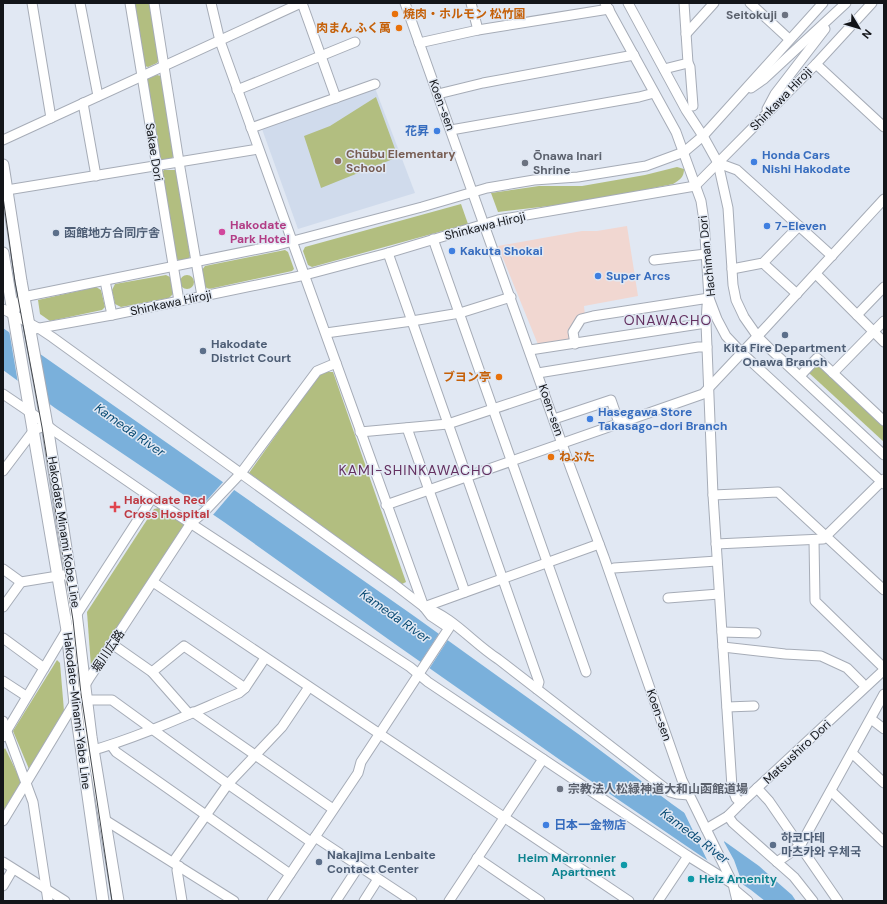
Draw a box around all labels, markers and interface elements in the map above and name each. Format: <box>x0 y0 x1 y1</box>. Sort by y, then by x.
place label: 焼肉・ホルモン 松竹園 <box>403 6 526 22</box>
place label: Seitokuji <box>726 7 777 23</box>
north arrow <box>839 8 879 48</box>
marker: 焼肉・ホルモン 松竹園 <box>390 9 400 19</box>
marker: Seitokuji <box>780 10 790 20</box>
place label: 肉まん ふく萬 <box>316 20 391 36</box>
marker: 肉まん ふく萬 <box>394 23 404 33</box>
text: N <box>859 27 875 42</box>
street label: Shinkawa Hiroji <box>746 64 816 134</box>
street label: Koen-sen <box>425 77 459 133</box>
street label: Sakae Dori <box>142 122 167 182</box>
place label: 花昇 <box>405 123 429 139</box>
marker: 花昇 <box>432 126 442 136</box>
place label: Chūbu Elementary School <box>346 146 456 176</box>
place label: Honda Cars Nishi Hakodate <box>762 147 850 177</box>
place label: Ōnawa Inari Shrine <box>533 148 602 178</box>
marker: Chūbu Elementary School <box>333 156 343 166</box>
marker: Honda Cars Nishi Hakodate <box>749 157 759 167</box>
marker: Ōnawa Inari Shrine <box>520 158 530 168</box>
street label: Shinkawa Hiroji <box>443 208 527 244</box>
street label: Hachiman Dori <box>695 215 719 297</box>
place label: Hakodate Park Hotel <box>230 217 290 247</box>
place label: 7-Eleven <box>775 218 827 234</box>
marker: 7-Eleven <box>762 221 772 231</box>
place label: 函館地方合同庁舎 <box>64 225 160 241</box>
marker: Hakodate Park Hotel <box>217 227 227 237</box>
marker: 函館地方合同庁舎 <box>51 228 61 238</box>
place label: Kakuta Shokai <box>460 243 543 259</box>
marker: Kakuta Shokai <box>447 246 457 256</box>
place label: Super Arcs <box>606 268 670 284</box>
marker: Super Arcs <box>593 271 603 281</box>
street label: Shinkawa Hiroji <box>129 287 213 319</box>
district label: ONAWACHO <box>624 311 712 329</box>
marker: Kita Fire Department Onawa Branch <box>780 330 790 340</box>
place label: Hakodate District Court <box>211 336 291 366</box>
place label: Kita Fire Department Onawa Branch <box>724 340 846 370</box>
marker: Hakodate District Court <box>198 346 208 356</box>
place label: ブヨン亭 <box>443 369 491 385</box>
marker: ブヨン亭 <box>494 372 504 382</box>
street label: Koen-sen <box>535 382 567 438</box>
water label: Kameda River <box>91 399 170 461</box>
place label: Hasegawa Store Takasago-dori Branch <box>598 404 727 434</box>
marker: Hasegawa Store Takasago-dori Branch <box>585 414 595 424</box>
place label: ねぶた <box>559 449 595 465</box>
marker: ねぶた <box>546 452 556 462</box>
street label: Hakodate Minami Kobe Line <box>44 455 84 609</box>
district label: KAMI-SHINKAWACHO <box>339 461 493 479</box>
place label: Hakodate Red Cross Hospital <box>124 492 209 522</box>
marker: Hakodate Red Cross Hospital <box>109 501 121 513</box>
water label: Kameda River <box>356 585 435 647</box>
street label: 堀川広路 <box>88 627 128 675</box>
street label: Hakodate-Minami-Yabe Line <box>59 632 95 791</box>
street label: Koen-sen <box>643 687 675 743</box>
street label: Matsushiro Dori <box>760 716 834 788</box>
place label: 宗教法人松緑神道大和山函館道場 <box>568 781 748 797</box>
marker: 宗教法人松緑神道大和山函館道場 <box>555 784 565 794</box>
water label: Kameda River <box>657 804 734 868</box>
place label: 日本一金物店 <box>554 817 626 833</box>
marker: 日本一金物店 <box>541 820 551 830</box>
place label: 하코다테 마츠카와 우체국 <box>781 830 861 860</box>
marker: 하코다테 마츠카와 우체국 <box>768 840 778 850</box>
place label: Nakajima Lenbaite Contact Center <box>327 847 436 877</box>
place label: Heim Marronnier Apartment <box>518 850 616 880</box>
marker: Nakajima Lenbaite Contact Center <box>314 857 324 867</box>
marker: Heim Marronnier Apartment <box>619 860 629 870</box>
place label: Heiz Amenity <box>699 871 778 887</box>
marker: Heiz Amenity <box>686 874 696 884</box>

